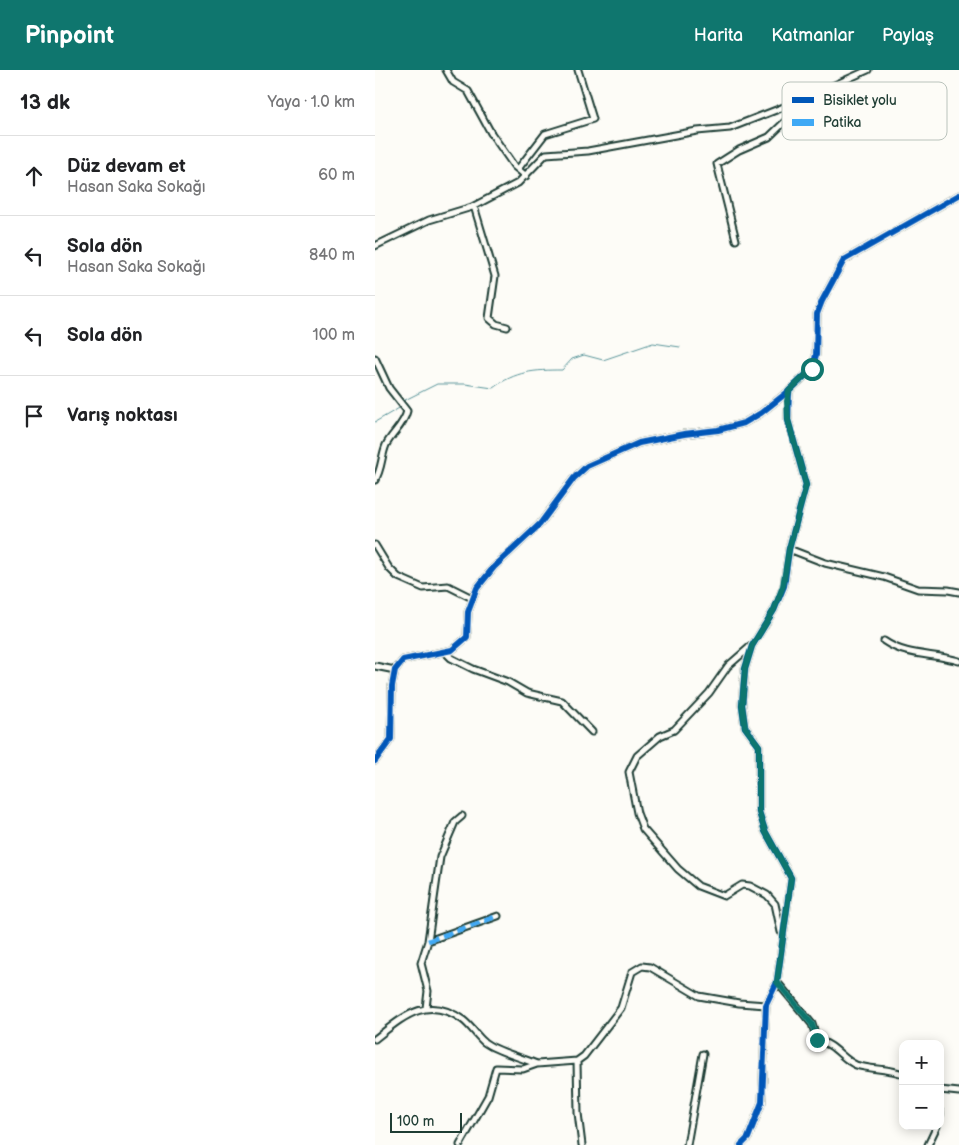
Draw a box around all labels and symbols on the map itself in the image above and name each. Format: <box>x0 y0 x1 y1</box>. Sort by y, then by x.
legend <box>782 82 947 140</box>
text: Bisiklet yolu <box>823 92 897 109</box>
text: Patika <box>823 114 861 131</box>
route start <box>801 358 824 381</box>
route end <box>806 1029 829 1052</box>
scale bar <box>390 1110 463 1133</box>

